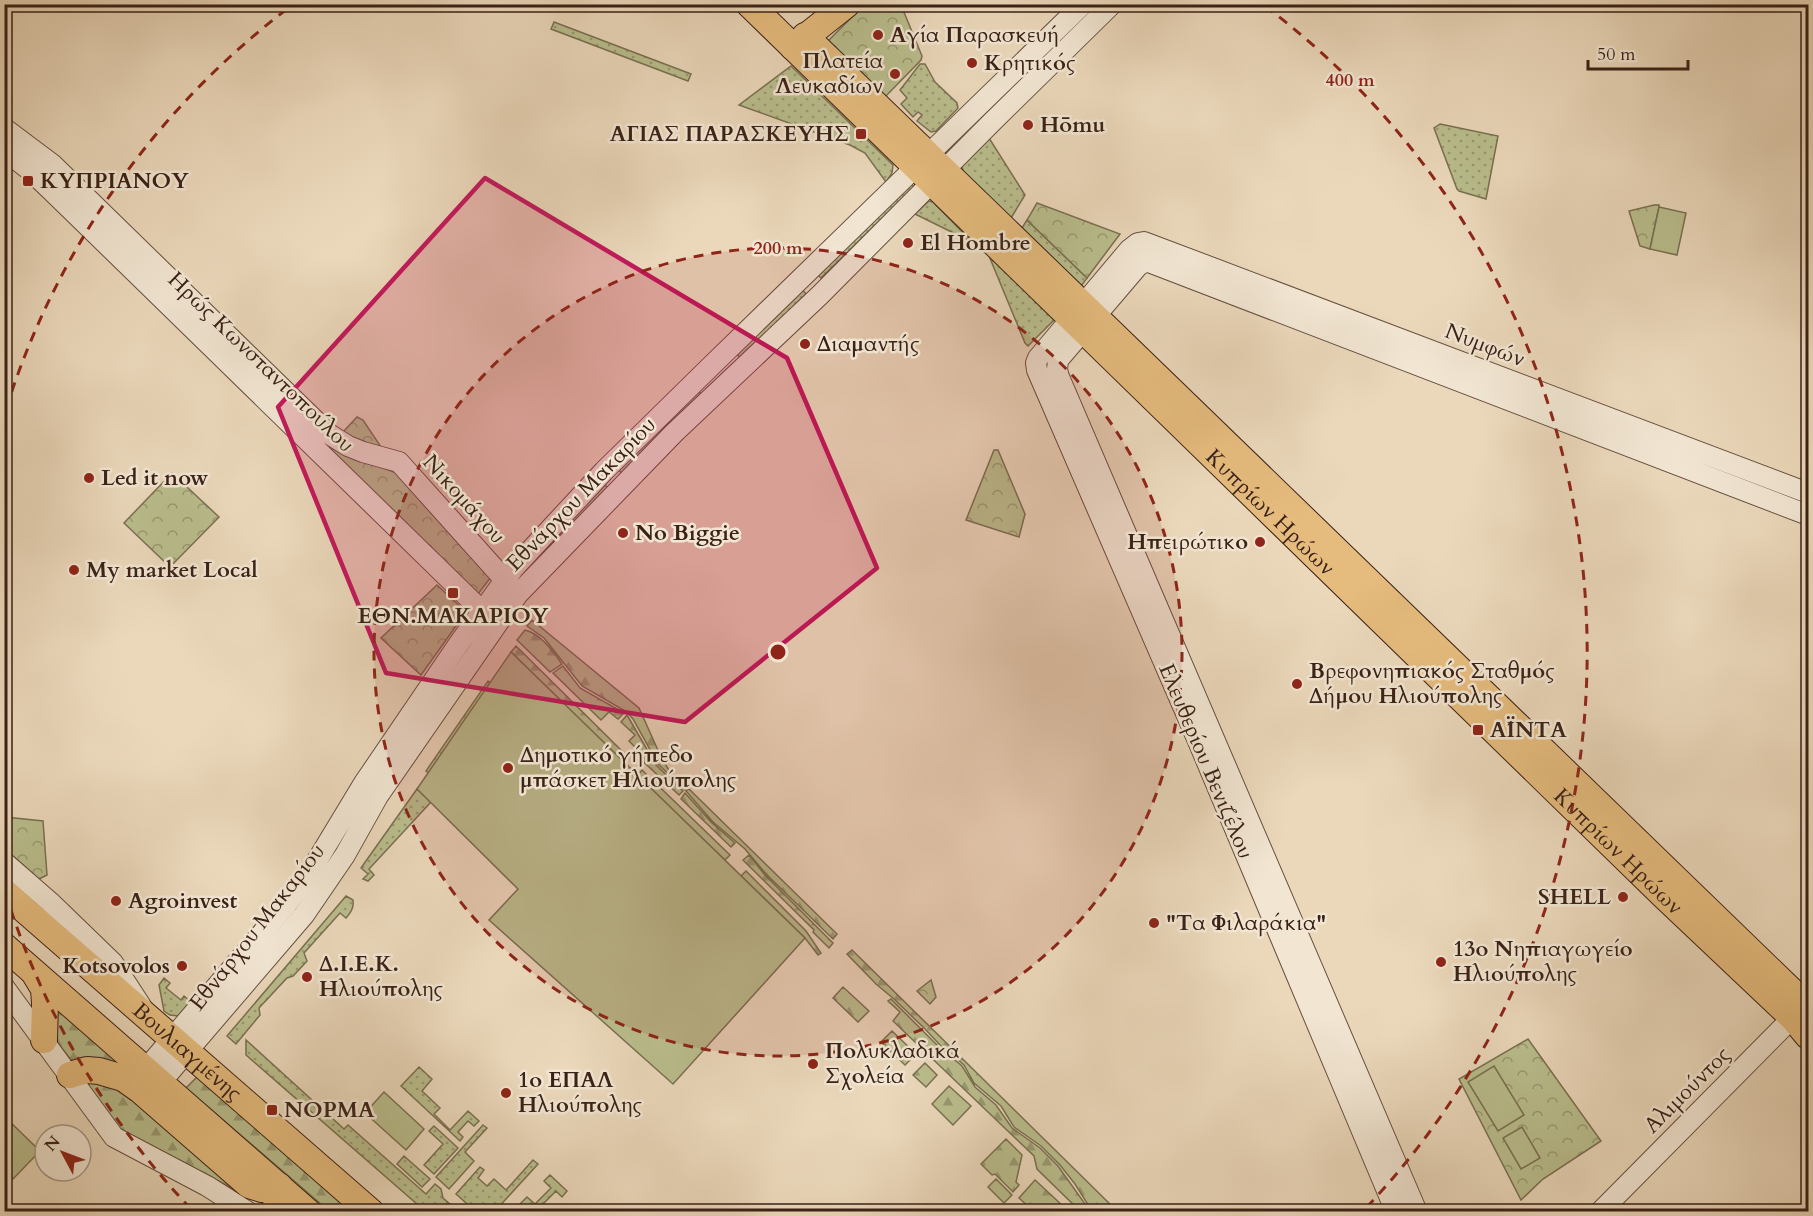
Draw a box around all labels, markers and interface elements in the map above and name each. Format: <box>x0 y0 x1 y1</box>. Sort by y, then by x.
place label: Αγία Παρασκευή <box>890 20 1060 50</box>
marker: Αγία Παρασκευή <box>871 28 885 42</box>
scale bar <box>1588 33 1688 71</box>
text: 50 m <box>1597 42 1636 67</box>
place label: Πλατεία Λευκαδίων <box>775 46 883 101</box>
place label: Κρητικός <box>984 48 1075 78</box>
marker: Κρητικός <box>965 56 979 70</box>
marker: Πλατεία Λευκαδίων <box>888 67 902 81</box>
text: 400 m <box>1325 68 1375 93</box>
place label: Hōmu <box>1040 110 1105 140</box>
marker: Hōmu <box>1021 118 1035 132</box>
place label: ΑΓΙΑΣ ΠΑΡΑΣΚΕΥΗΣ <box>610 119 849 149</box>
marker: ΑΓΙΑΣ ΠΑΡΑΣΚΕΥΗΣ <box>854 127 868 141</box>
place label: ΚΥΠΡΙΑΝΟΥ <box>40 166 189 196</box>
marker: ΚΥΠΡΙΑΝΟΥ <box>21 174 35 188</box>
place label: El Hombre <box>920 228 1031 258</box>
text: 200 m <box>753 236 803 261</box>
marker: El Hombre <box>901 236 915 250</box>
street label: Ηρώς Κωνσταντοπούλου <box>161 265 361 459</box>
street label: Νυμφών <box>1441 316 1529 374</box>
place label: Διαμαντής <box>817 329 919 359</box>
marker: Διαμαντής <box>798 337 812 351</box>
street label: Εθνάρχου Μακαρίου <box>499 410 663 578</box>
street label: Κυπρίων Ηρώων <box>1199 442 1342 582</box>
street label: Νικομάχου <box>416 448 512 550</box>
place label: Led it now <box>101 463 209 493</box>
marker: Led it now <box>82 471 96 485</box>
place label: Νο Biggie <box>635 518 740 548</box>
marker: Νο Biggie <box>616 526 630 540</box>
place label: Ηπειρώτικο <box>1127 527 1248 557</box>
marker: Ηπειρώτικο <box>1253 535 1267 549</box>
place label: My market Local <box>86 555 258 585</box>
marker: My market Local <box>67 563 81 577</box>
marker: ΕΘΝ.ΜΑΚΑΡΙΟΥ <box>446 586 460 600</box>
place label: ΕΘΝ.ΜΑΚΑΡΙΟΥ <box>357 601 549 631</box>
centre of rings <box>768 642 788 662</box>
place label: Βρεφονηπιακός Σταθμός Δήμου Ηλιούπολης <box>1309 656 1555 711</box>
street label: Ελευθερίου Βενιζέλου <box>1151 659 1261 863</box>
marker: Βρεφονηπιακός Σταθμός Δήμου Ηλιούπολης <box>1290 677 1304 691</box>
place label: ΑΪ́ΝΤΑ <box>1490 715 1567 745</box>
marker: ΑΪ́ΝΤΑ <box>1471 723 1485 737</box>
place label: Δημοτικό γήπεδο μπάσκετ Ηλιούπολης <box>520 740 736 795</box>
marker: Δημοτικό γήπεδο μπάσκετ Ηλιούπολης <box>501 761 515 775</box>
street label: Κυπρίων Ηρώων <box>1547 781 1690 921</box>
street label: Εθνάρχου Μακαρίου <box>182 837 332 1017</box>
place label: SHELL <box>1538 882 1611 912</box>
place label: Agroinvest <box>128 886 238 916</box>
marker: SHELL <box>1616 890 1630 904</box>
marker: Agroinvest <box>109 894 123 908</box>
place label: "Τα Φιλαράκια" <box>1166 908 1326 938</box>
marker: "Τα Φιλαράκια" <box>1147 916 1161 930</box>
place label: 13ο Νηπιαγωγείο Ηλιούπολης <box>1453 934 1633 989</box>
place label: Δ.Ι.Ε.Κ. Ηλιούπολης <box>319 949 443 1004</box>
place label: Kotsovolos <box>62 951 170 981</box>
marker: 13ο Νηπιαγωγείο Ηλιούπολης <box>1434 955 1448 969</box>
marker: Kotsovolos <box>175 959 189 973</box>
marker: Δ.Ι.Ε.Κ. Ηλιούπολης <box>300 970 314 984</box>
street label: Βουλιαγμένης <box>126 996 248 1108</box>
place label: Πολυκλαδικά Σχολεία <box>825 1036 961 1091</box>
street label: Αλιμούντος <box>1637 1040 1737 1140</box>
marker: Πολυκλαδικά Σχολεία <box>806 1057 820 1071</box>
place label: 1ο ΕΠΑΛ Ηλιούπολης <box>518 1065 642 1120</box>
marker: 1ο ΕΠΑΛ Ηλιούπολης <box>499 1086 513 1100</box>
place label: ΝΟΡΜΑ <box>284 1095 375 1125</box>
marker: ΝΟΡΜΑ <box>265 1103 279 1117</box>
north arrow <box>33 1123 93 1183</box>
text: N <box>40 1131 65 1156</box>

